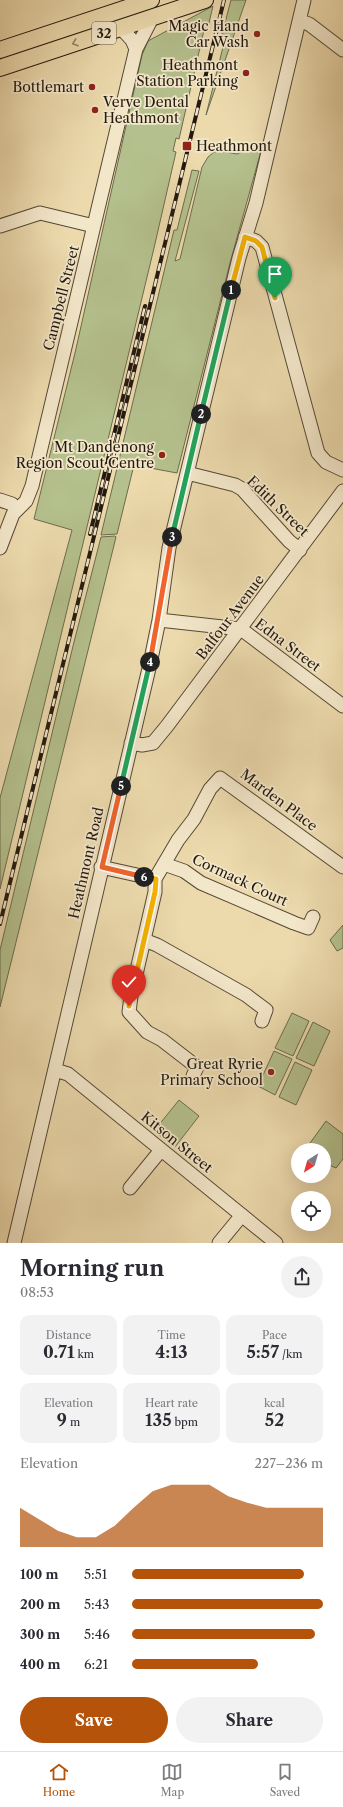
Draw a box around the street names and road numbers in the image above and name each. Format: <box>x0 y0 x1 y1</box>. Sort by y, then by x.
road number: 32 <box>92 22 116 44</box>
street label: Campbell Street <box>39 243 83 353</box>
street label: Edith Street <box>243 472 313 540</box>
street label: Balfour Avenue <box>192 571 268 663</box>
street label: Edna Street <box>252 614 324 676</box>
street label: Marden Place <box>237 765 321 835</box>
street label: Heathmont Road <box>64 805 108 921</box>
street label: Cormack Court <box>189 850 291 910</box>
street label: Kitson Street <box>138 1108 216 1176</box>

